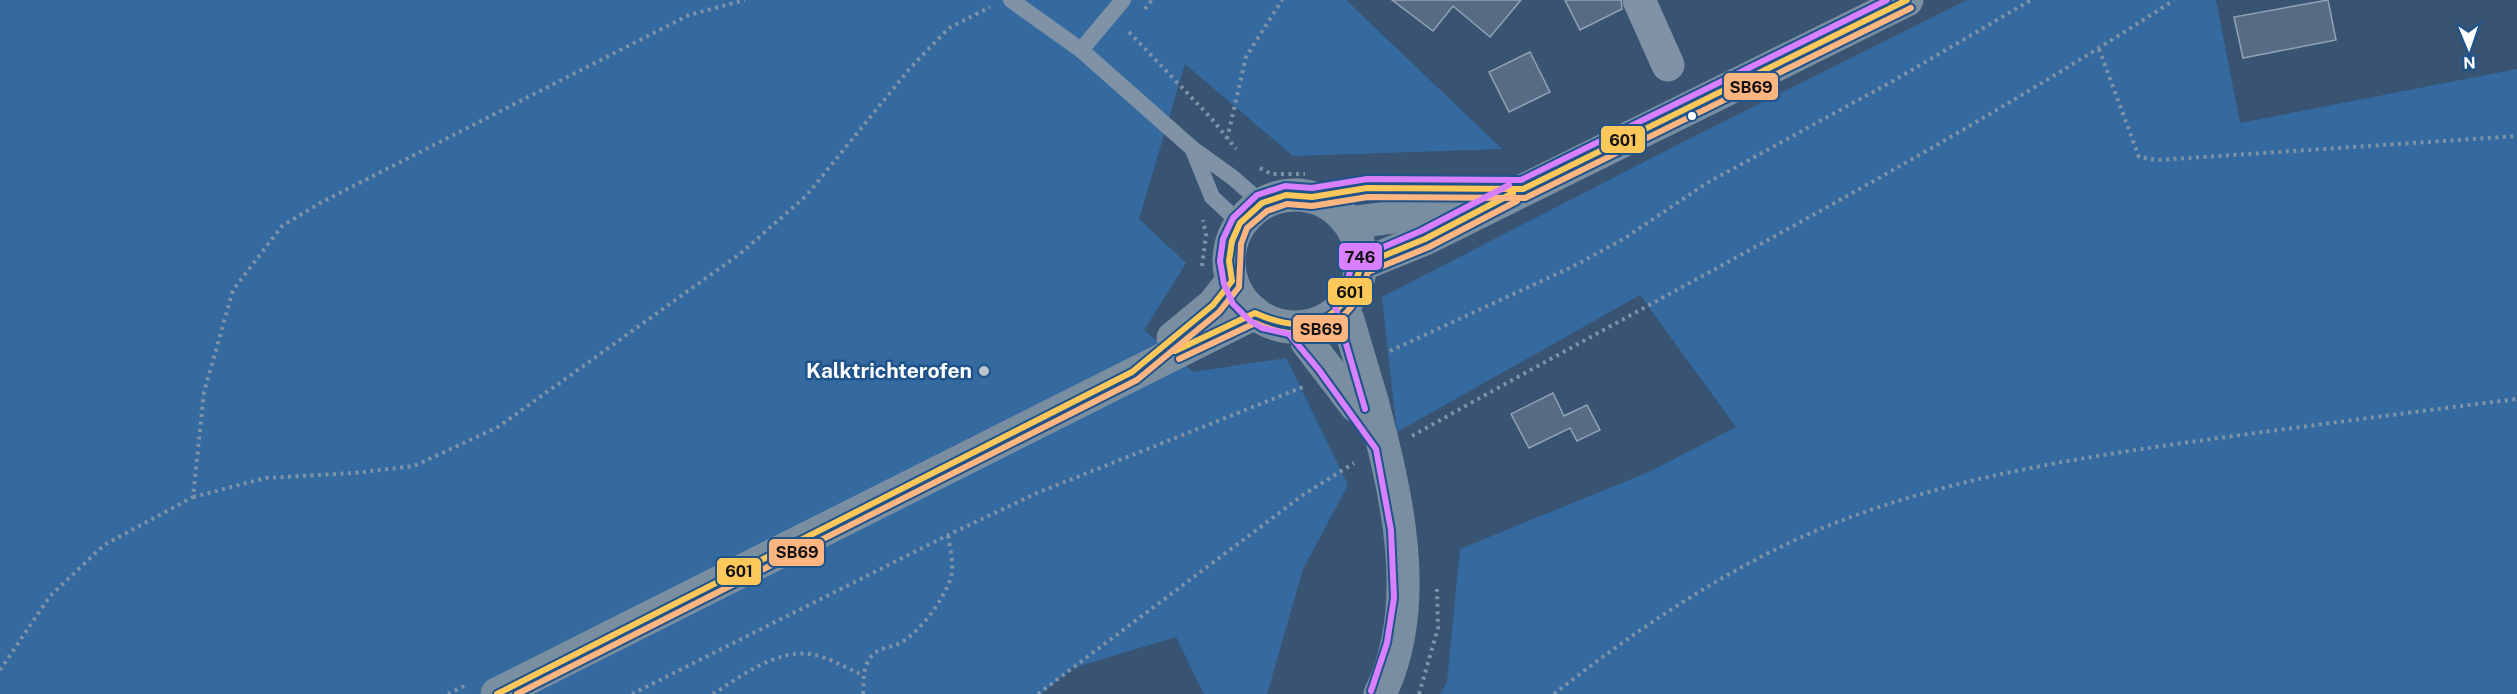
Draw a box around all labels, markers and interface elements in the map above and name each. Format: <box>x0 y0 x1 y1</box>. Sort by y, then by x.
north arrow <box>2439 18 2499 78</box>
text: N <box>2463 53 2476 72</box>
line badge: SB69 <box>1723 72 1779 101</box>
text: SB69 <box>1729 78 1773 97</box>
unlabelled marker <box>1686 110 1698 122</box>
line badge: 601 <box>1600 125 1646 154</box>
text: 601 <box>1609 131 1637 150</box>
line badge: 746 <box>1338 242 1383 271</box>
text: 746 <box>1345 248 1375 267</box>
line badge: 601 <box>1327 277 1373 306</box>
text: 601 <box>1336 283 1364 302</box>
line badge: SB69 <box>1292 314 1349 343</box>
text: SB69 <box>1299 320 1343 339</box>
place label: Kalktrichterofen <box>806 358 972 383</box>
marker: Kalktrichterofen <box>977 364 991 378</box>
line badge: SB69 <box>768 538 825 567</box>
text: SB69 <box>775 543 819 562</box>
line badge: 601 <box>716 557 762 586</box>
text: 601 <box>725 562 753 581</box>

